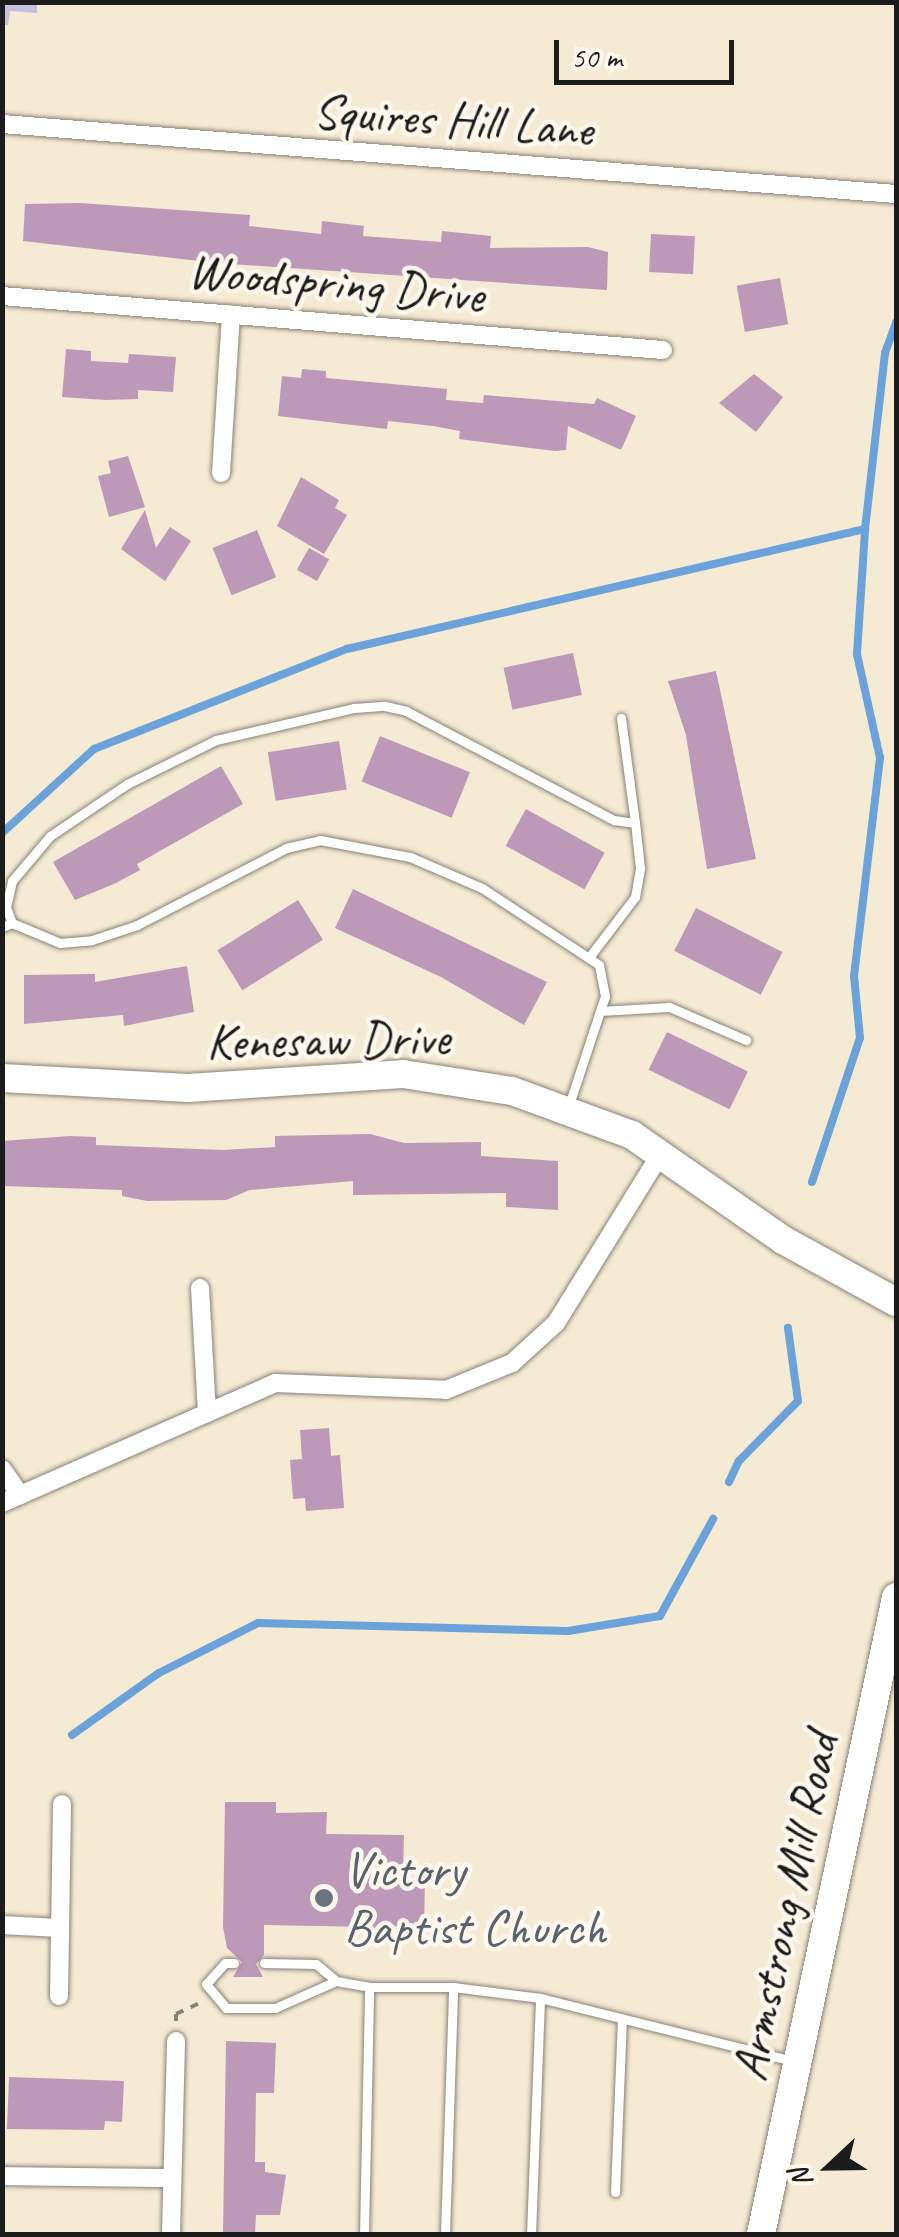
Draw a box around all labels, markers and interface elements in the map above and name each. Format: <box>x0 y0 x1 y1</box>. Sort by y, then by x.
scale bar <box>559 20 739 82</box>
text: 50 m <box>571 38 622 76</box>
street label: Squires Hill Lane <box>310 80 596 160</box>
street label: Woodspring Drive <box>186 240 486 326</box>
street label: Kenesaw Drive <box>206 1008 450 1072</box>
street label: Armstrong Mill Road <box>719 1728 851 2086</box>
place label: Victory Baptist Church <box>344 1839 607 1956</box>
marker: Victory Baptist Church <box>313 1887 335 1909</box>
north arrow <box>779 2117 879 2217</box>
text: N <box>781 2164 820 2193</box>

